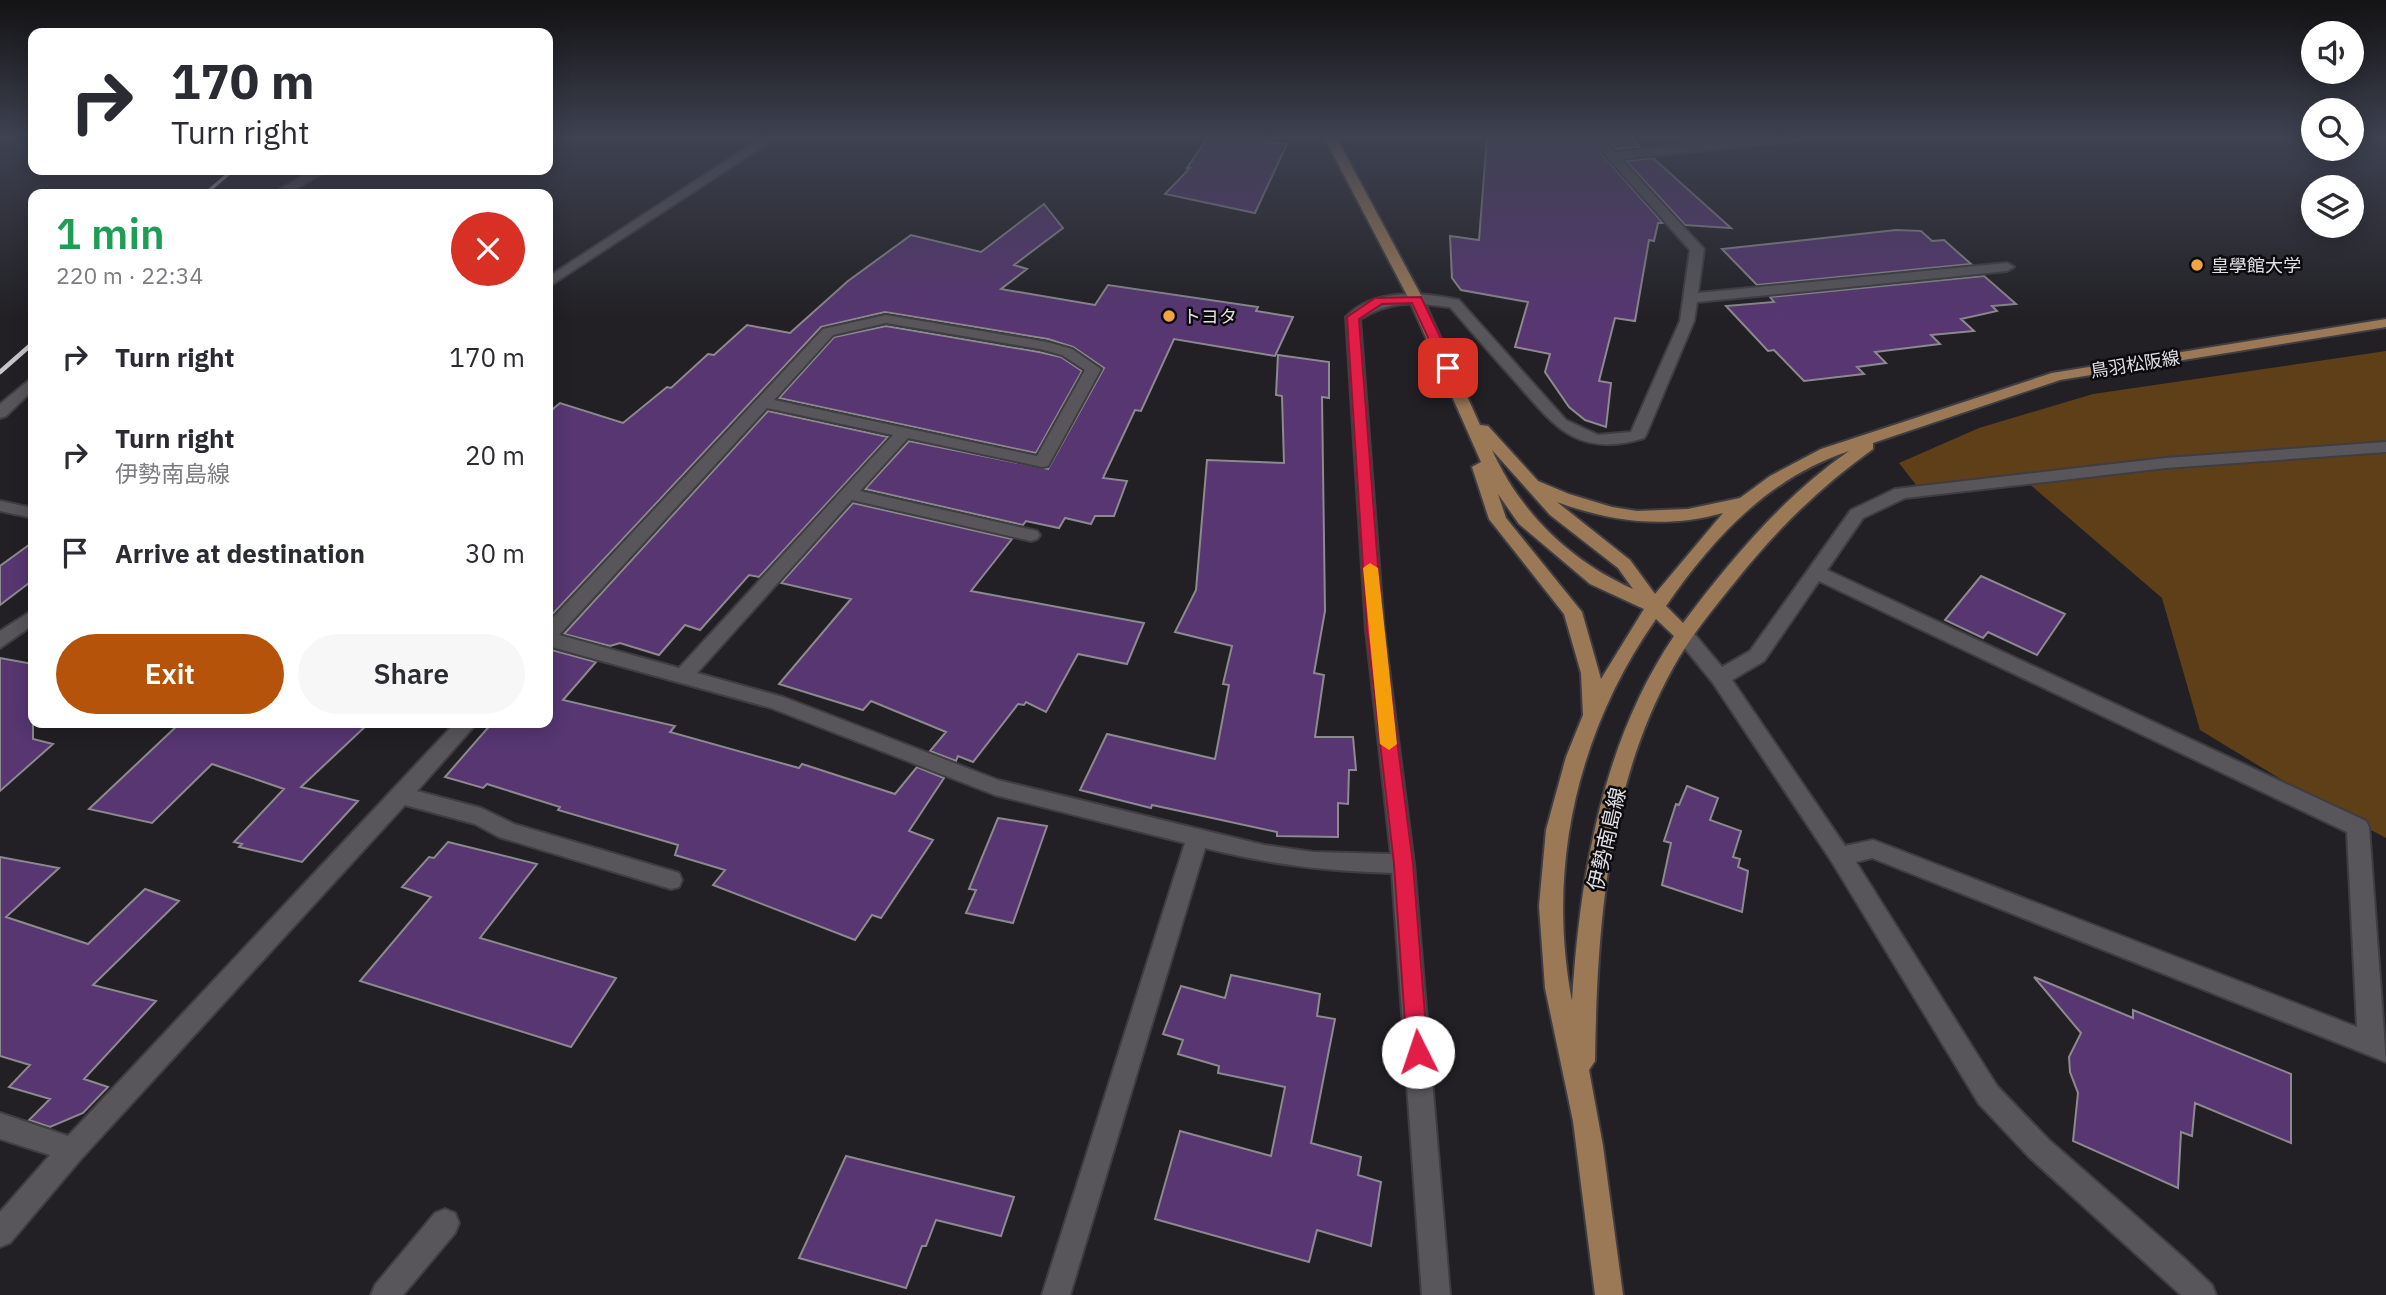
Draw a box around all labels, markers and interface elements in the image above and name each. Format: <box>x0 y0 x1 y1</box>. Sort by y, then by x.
map controls <box>2301 21 2364 238</box>
button: sound <box>2301 21 2364 84</box>
text: 170 m <box>171 49 315 112</box>
icon: right <box>56 56 147 147</box>
button: search <box>2301 98 2364 161</box>
text: Turn right <box>171 111 309 153</box>
button: layers <box>2301 175 2364 238</box>
text: 1 min <box>56 206 165 261</box>
button: close <box>451 212 525 286</box>
place label: 皇學館大学 <box>2211 254 2301 277</box>
marker: 皇學館大学 <box>2189 257 2205 273</box>
text: 220 m · 22:34 <box>56 260 203 290</box>
place label: トヨタ <box>1183 305 1237 328</box>
marker: トヨタ <box>1161 308 1177 324</box>
icon: right <box>56 338 94 376</box>
pin <box>1418 338 1478 398</box>
text: Turn right <box>115 340 234 374</box>
text: 170 m <box>449 340 525 374</box>
street label: 鳥羽松阪線 <box>2089 346 2181 382</box>
icon: arrive <box>1429 349 1467 387</box>
text: Turn right <box>115 421 234 455</box>
icon: right <box>56 436 94 474</box>
text: 20 m <box>465 438 525 472</box>
text: 伊勢南島線 <box>115 458 230 488</box>
icon: arrive <box>56 534 94 572</box>
text: Arrive at destination <box>115 536 365 570</box>
text: 30 m <box>465 536 525 570</box>
button: Exit <box>56 634 284 714</box>
button: Share <box>298 634 525 714</box>
street label: 伊勢南島線 <box>1581 785 1631 893</box>
position arrow <box>1381 1015 1455 1089</box>

